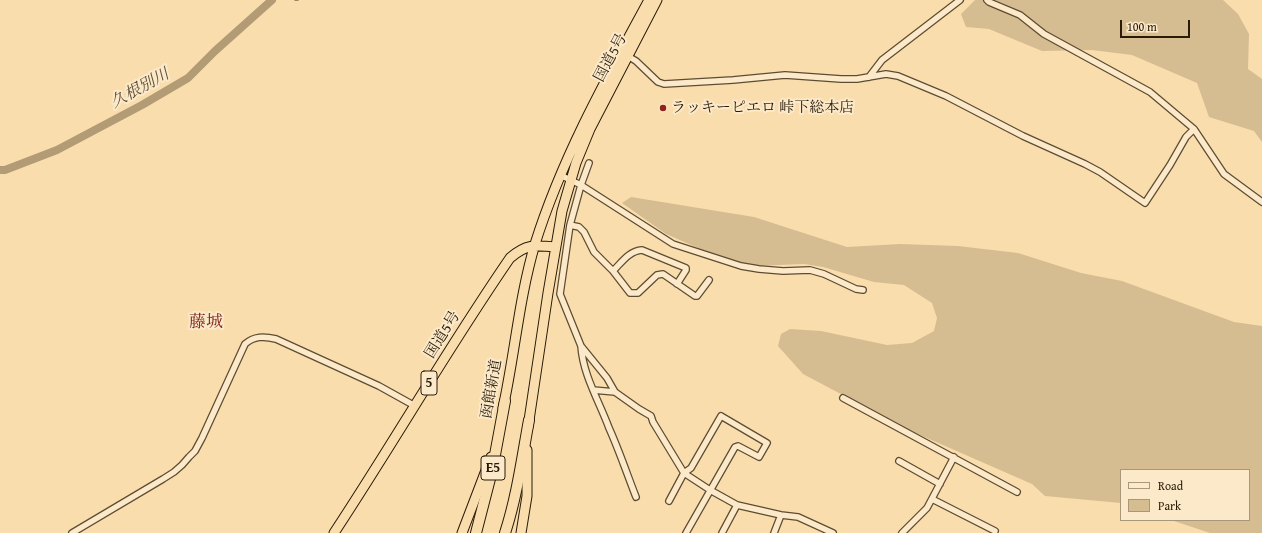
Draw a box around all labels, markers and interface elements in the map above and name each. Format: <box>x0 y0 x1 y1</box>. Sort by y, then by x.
scale bar <box>1122 12 1192 38</box>
text: 100 m <box>1127 18 1157 35</box>
street label: 国道5号 <box>591 31 631 85</box>
water label: 久根別川 <box>107 65 173 113</box>
place label: ラッキーピエロ 峠下総本店 <box>671 99 854 117</box>
marker: ラッキーピエロ 峠下総本店 <box>658 103 668 113</box>
street label: 国道5号 <box>422 308 464 362</box>
district label: 藤城 <box>189 313 223 333</box>
street label: 函館新道 <box>478 358 506 420</box>
road number: 5 <box>421 371 437 395</box>
road number: E5 <box>481 456 505 480</box>
legend <box>1120 469 1250 521</box>
text: Road <box>1158 477 1183 494</box>
text: Park <box>1158 497 1181 514</box>

